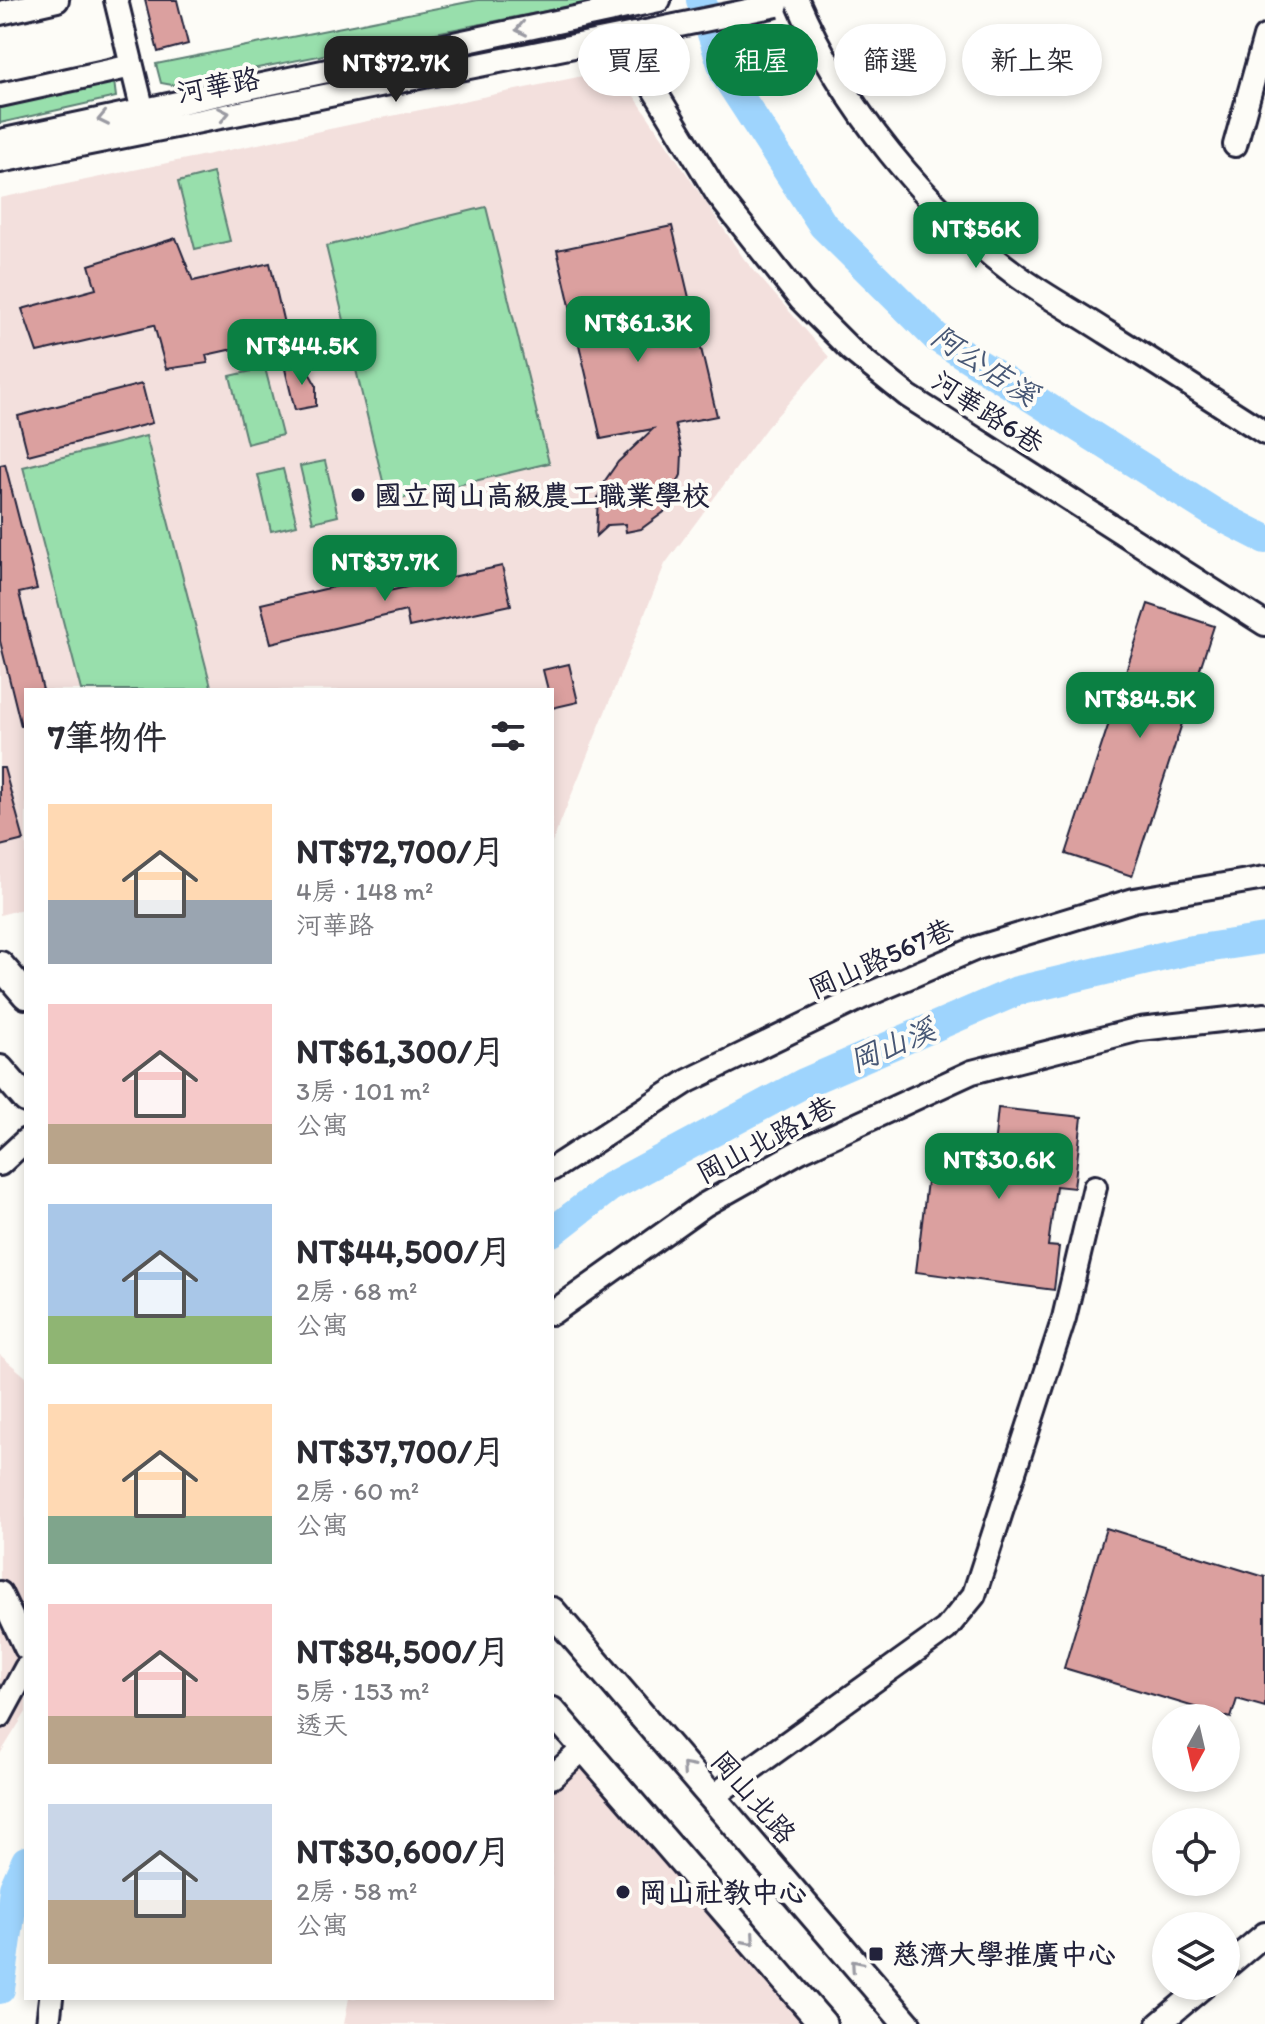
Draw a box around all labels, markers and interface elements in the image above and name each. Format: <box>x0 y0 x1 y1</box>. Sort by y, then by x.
one-way arrow <box>515 20 529 37</box>
chip: 買屋 <box>578 24 690 96</box>
chip: 租屋 <box>706 24 818 96</box>
chip: 篩選 <box>834 24 946 96</box>
chip: 新上架 <box>962 24 1102 96</box>
pin: NT$72.7K <box>313 36 479 104</box>
text: NT$72.7K <box>342 46 450 78</box>
street label: 河華路 <box>174 60 262 110</box>
one-way arrow <box>216 106 230 123</box>
one-way arrow <box>97 110 110 127</box>
pin: NT$56K <box>911 202 1041 270</box>
text: NT$56K <box>931 212 1021 244</box>
pin: NT$61.3K <box>555 296 721 364</box>
text: NT$61.3K <box>584 306 692 338</box>
water label: 阿公店溪 <box>925 317 1047 414</box>
pin: NT$44.5K <box>219 319 385 387</box>
text: NT$44.5K <box>245 329 359 361</box>
street label: 河華路6巷 <box>926 363 1051 461</box>
place label: 國立岡山高級農工職業學校 <box>374 478 710 512</box>
marker: 國立岡山高級農工職業學校 <box>349 486 367 504</box>
pin: NT$37.7K <box>302 535 468 603</box>
text: NT$37.7K <box>331 545 439 577</box>
pin: NT$84.5K <box>1057 672 1223 740</box>
text: NT$84.5K <box>1084 682 1196 714</box>
icon: filters <box>486 714 530 758</box>
text: 7筆物件 <box>48 717 167 758</box>
text: NT$72,700/月 <box>296 831 505 872</box>
icon: home <box>112 836 208 932</box>
text: 4房 · 148 m² <box>296 875 433 907</box>
text: 河華路 <box>296 909 374 941</box>
street label: 岡山路567巷 <box>803 910 960 1005</box>
water label: 岡山溪 <box>843 1010 942 1080</box>
text: NT$61,300/月 <box>296 1031 506 1072</box>
icon: home <box>112 1036 208 1132</box>
text: 3房 · 101 m² <box>296 1075 430 1107</box>
street label: 岡山北路1巷 <box>690 1088 842 1190</box>
text: 公寓 <box>296 1109 348 1141</box>
pin: NT$30.6K <box>916 1133 1082 1201</box>
text: NT$30.6K <box>943 1143 1055 1175</box>
text: NT$44,500/月 <box>296 1231 512 1272</box>
icon: home <box>112 1236 208 1332</box>
text: 2房 · 68 m² <box>296 1275 417 1307</box>
text: 公寓 <box>296 1309 348 1341</box>
text: NT$37,700/月 <box>296 1431 506 1472</box>
icon: home <box>112 1436 208 1532</box>
text: 2房 · 60 m² <box>296 1475 419 1507</box>
text: 公寓 <box>296 1509 348 1541</box>
text: NT$84,500/月 <box>296 1631 510 1672</box>
icon: home <box>112 1636 208 1732</box>
text: 5房 · 153 m² <box>296 1675 429 1707</box>
north arrow <box>1152 1704 1240 1792</box>
map controls <box>1152 1704 1240 2000</box>
text: 透天 <box>296 1709 348 1741</box>
street label: 岡山北路 <box>704 1744 804 1850</box>
one-way arrow <box>682 1762 697 1777</box>
button: locate <box>1152 1808 1240 1896</box>
text: NT$30,600/月 <box>296 1831 511 1872</box>
icon: home <box>112 1836 208 1932</box>
text: 2房 · 58 m² <box>296 1875 417 1907</box>
place label: 岡山社教中心 <box>639 1875 807 1909</box>
marker: 岡山社教中心 <box>614 1883 632 1901</box>
text: 公寓 <box>296 1909 348 1941</box>
button: layers <box>1152 1912 1240 2000</box>
one-way arrow <box>740 1930 755 1945</box>
place label: 慈濟大學推廣中心 <box>892 1937 1116 1971</box>
marker: 慈濟大學推廣中心 <box>867 1945 885 1963</box>
one-way arrow <box>852 1959 866 1974</box>

